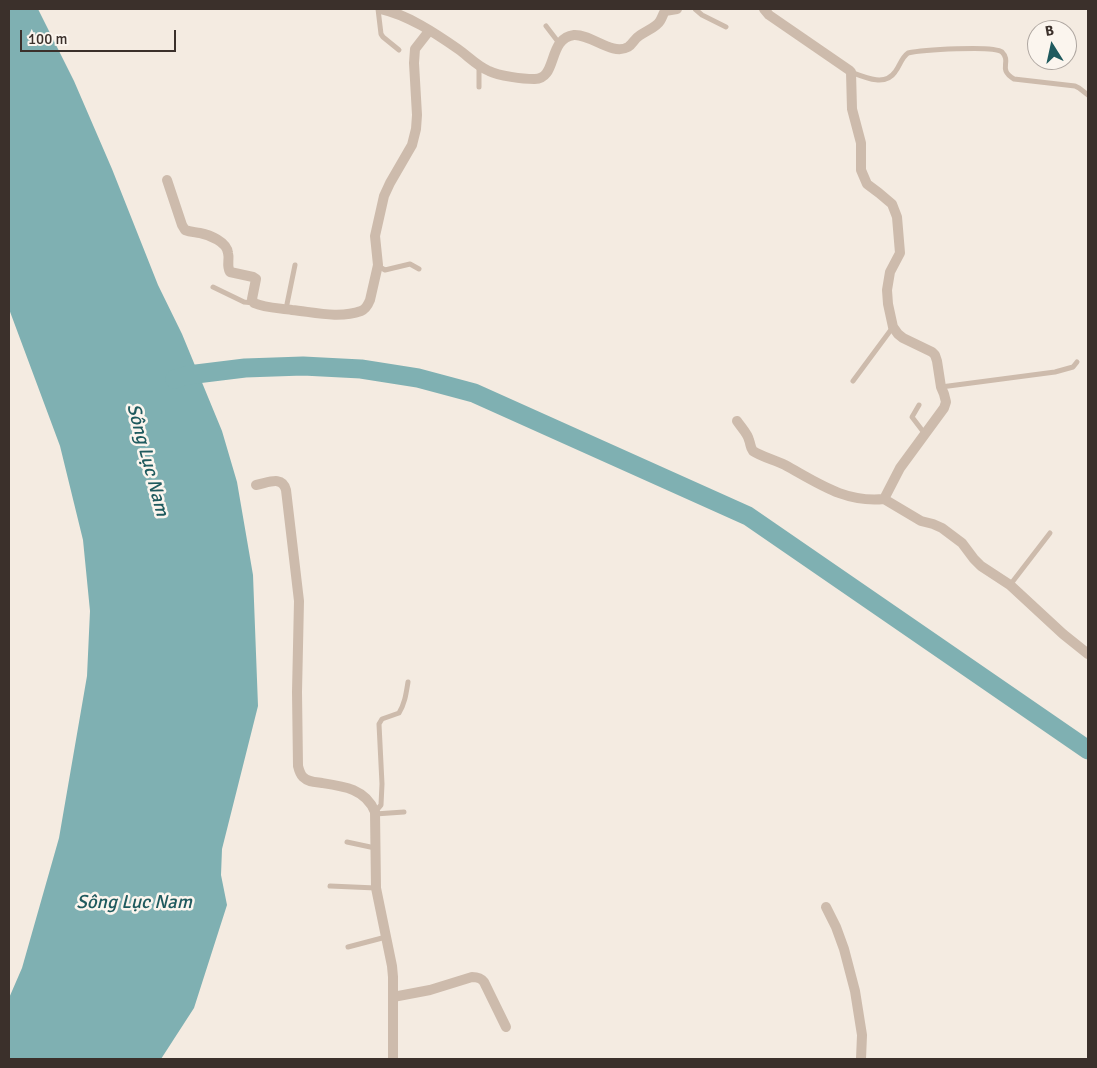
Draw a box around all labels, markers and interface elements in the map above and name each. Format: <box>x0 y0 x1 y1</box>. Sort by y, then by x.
scale bar <box>22 20 179 52</box>
north arrow <box>1027 20 1077 70</box>
text: B <box>1044 22 1055 40</box>
text: 100 m <box>28 30 68 48</box>
water label: Sông Lục Nam <box>121 401 173 519</box>
water label: Sông Lục Nam <box>76 892 192 914</box>

